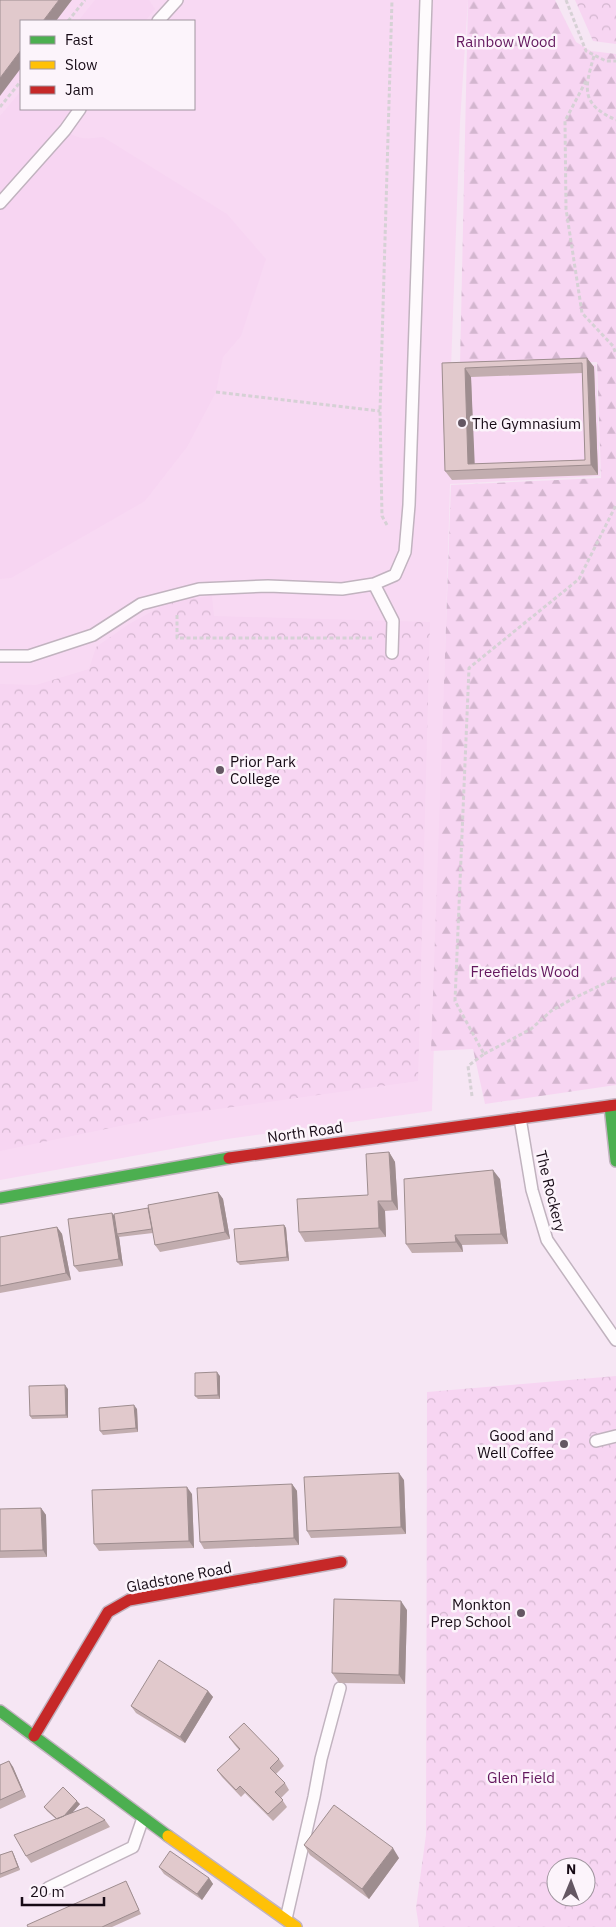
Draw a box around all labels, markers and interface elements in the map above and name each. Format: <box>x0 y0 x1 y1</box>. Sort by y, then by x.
legend <box>20 20 195 110</box>
text: Fast <box>65 30 93 49</box>
park label: Rainbow Wood <box>456 32 556 51</box>
text: Slow <box>65 55 98 74</box>
text: Jam <box>65 80 94 99</box>
place label: The Gymnasium <box>472 414 581 433</box>
marker: The Gymnasium <box>456 417 468 429</box>
place label: Prior Park College <box>230 752 296 788</box>
marker: Prior Park College <box>214 764 226 776</box>
park label: Freefields Wood <box>471 962 580 981</box>
street label: North Road <box>266 1117 344 1147</box>
street label: The Rockery <box>532 1148 570 1234</box>
place label: Good and Well Coffee <box>477 1426 554 1462</box>
marker: Good and Well Coffee <box>558 1438 570 1450</box>
street label: Gladstone Road <box>125 1557 233 1597</box>
place label: Monkton Prep School <box>430 1595 511 1631</box>
marker: Monkton Prep School <box>515 1607 527 1619</box>
park label: Glen Field <box>487 1768 555 1787</box>
north arrow <box>546 1857 596 1907</box>
text: N <box>566 1860 576 1878</box>
scale bar <box>22 1874 105 1906</box>
text: 20 m <box>30 1882 65 1901</box>

